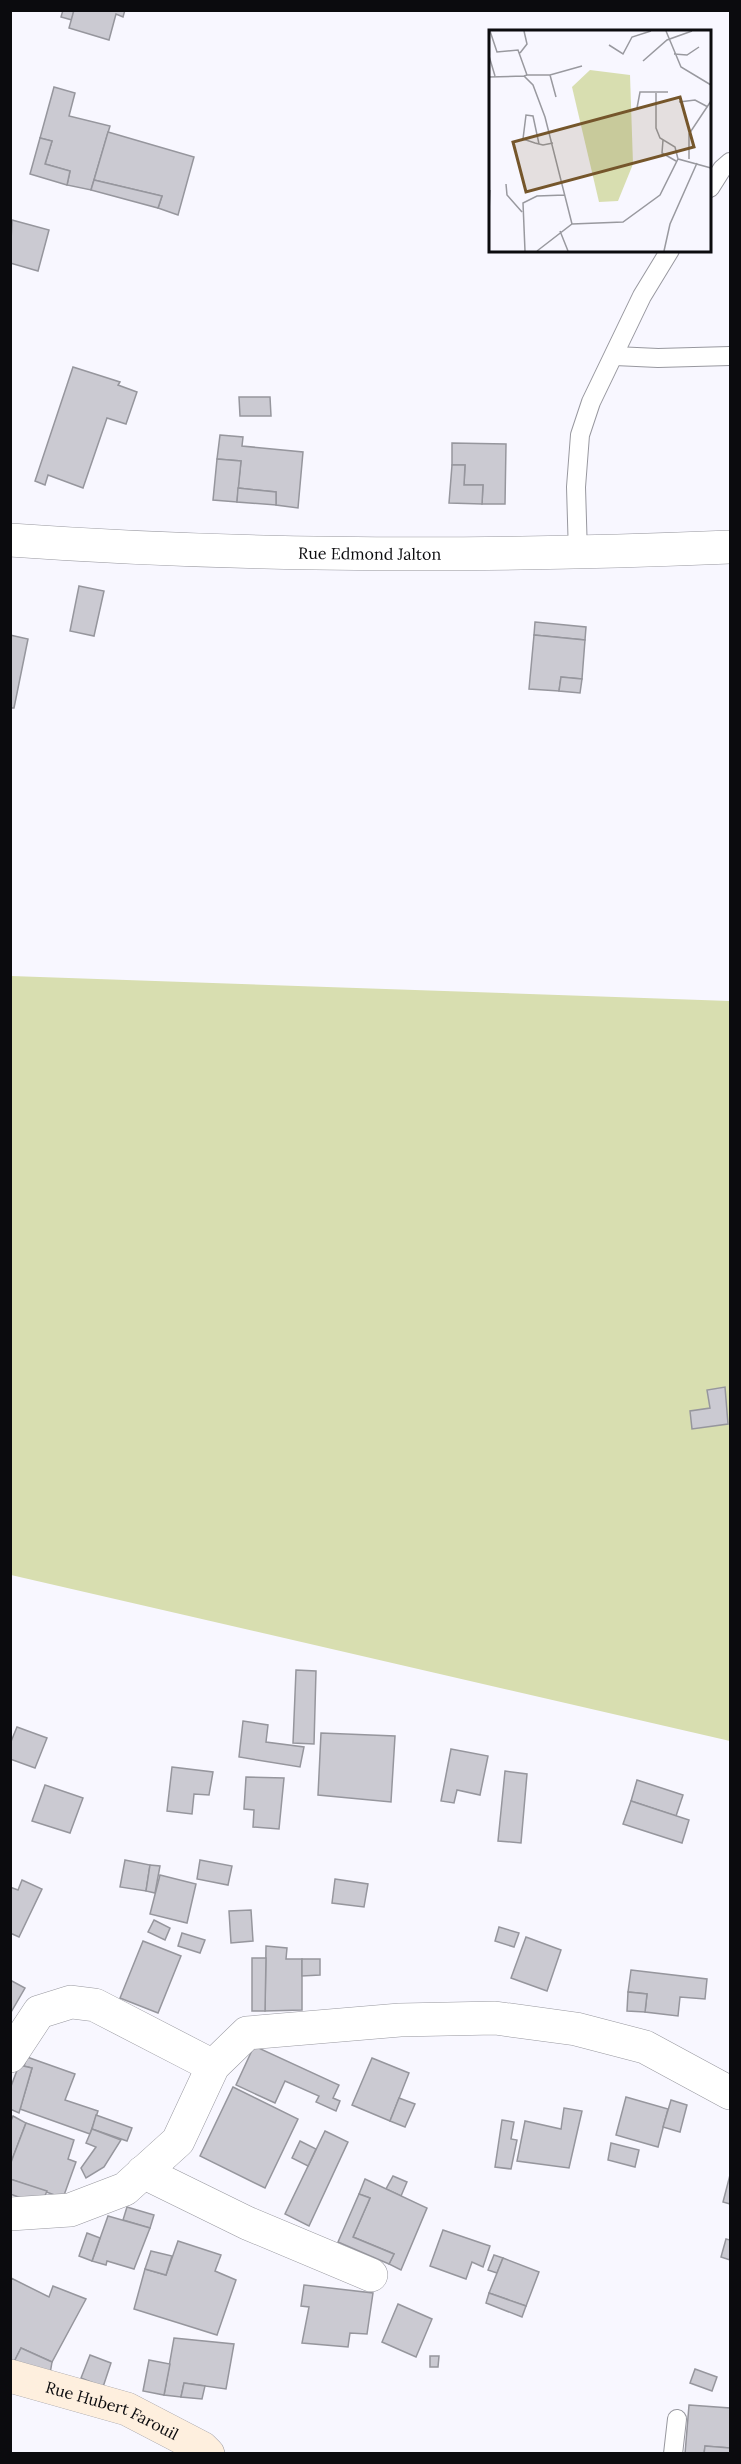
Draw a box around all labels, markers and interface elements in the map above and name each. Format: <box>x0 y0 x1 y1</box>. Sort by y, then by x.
inset map <box>489 30 711 252</box>
street label: Rue Edmond Jalton <box>298 543 441 564</box>
street label: Rue Hubert Farouil <box>43 2377 182 2444</box>

